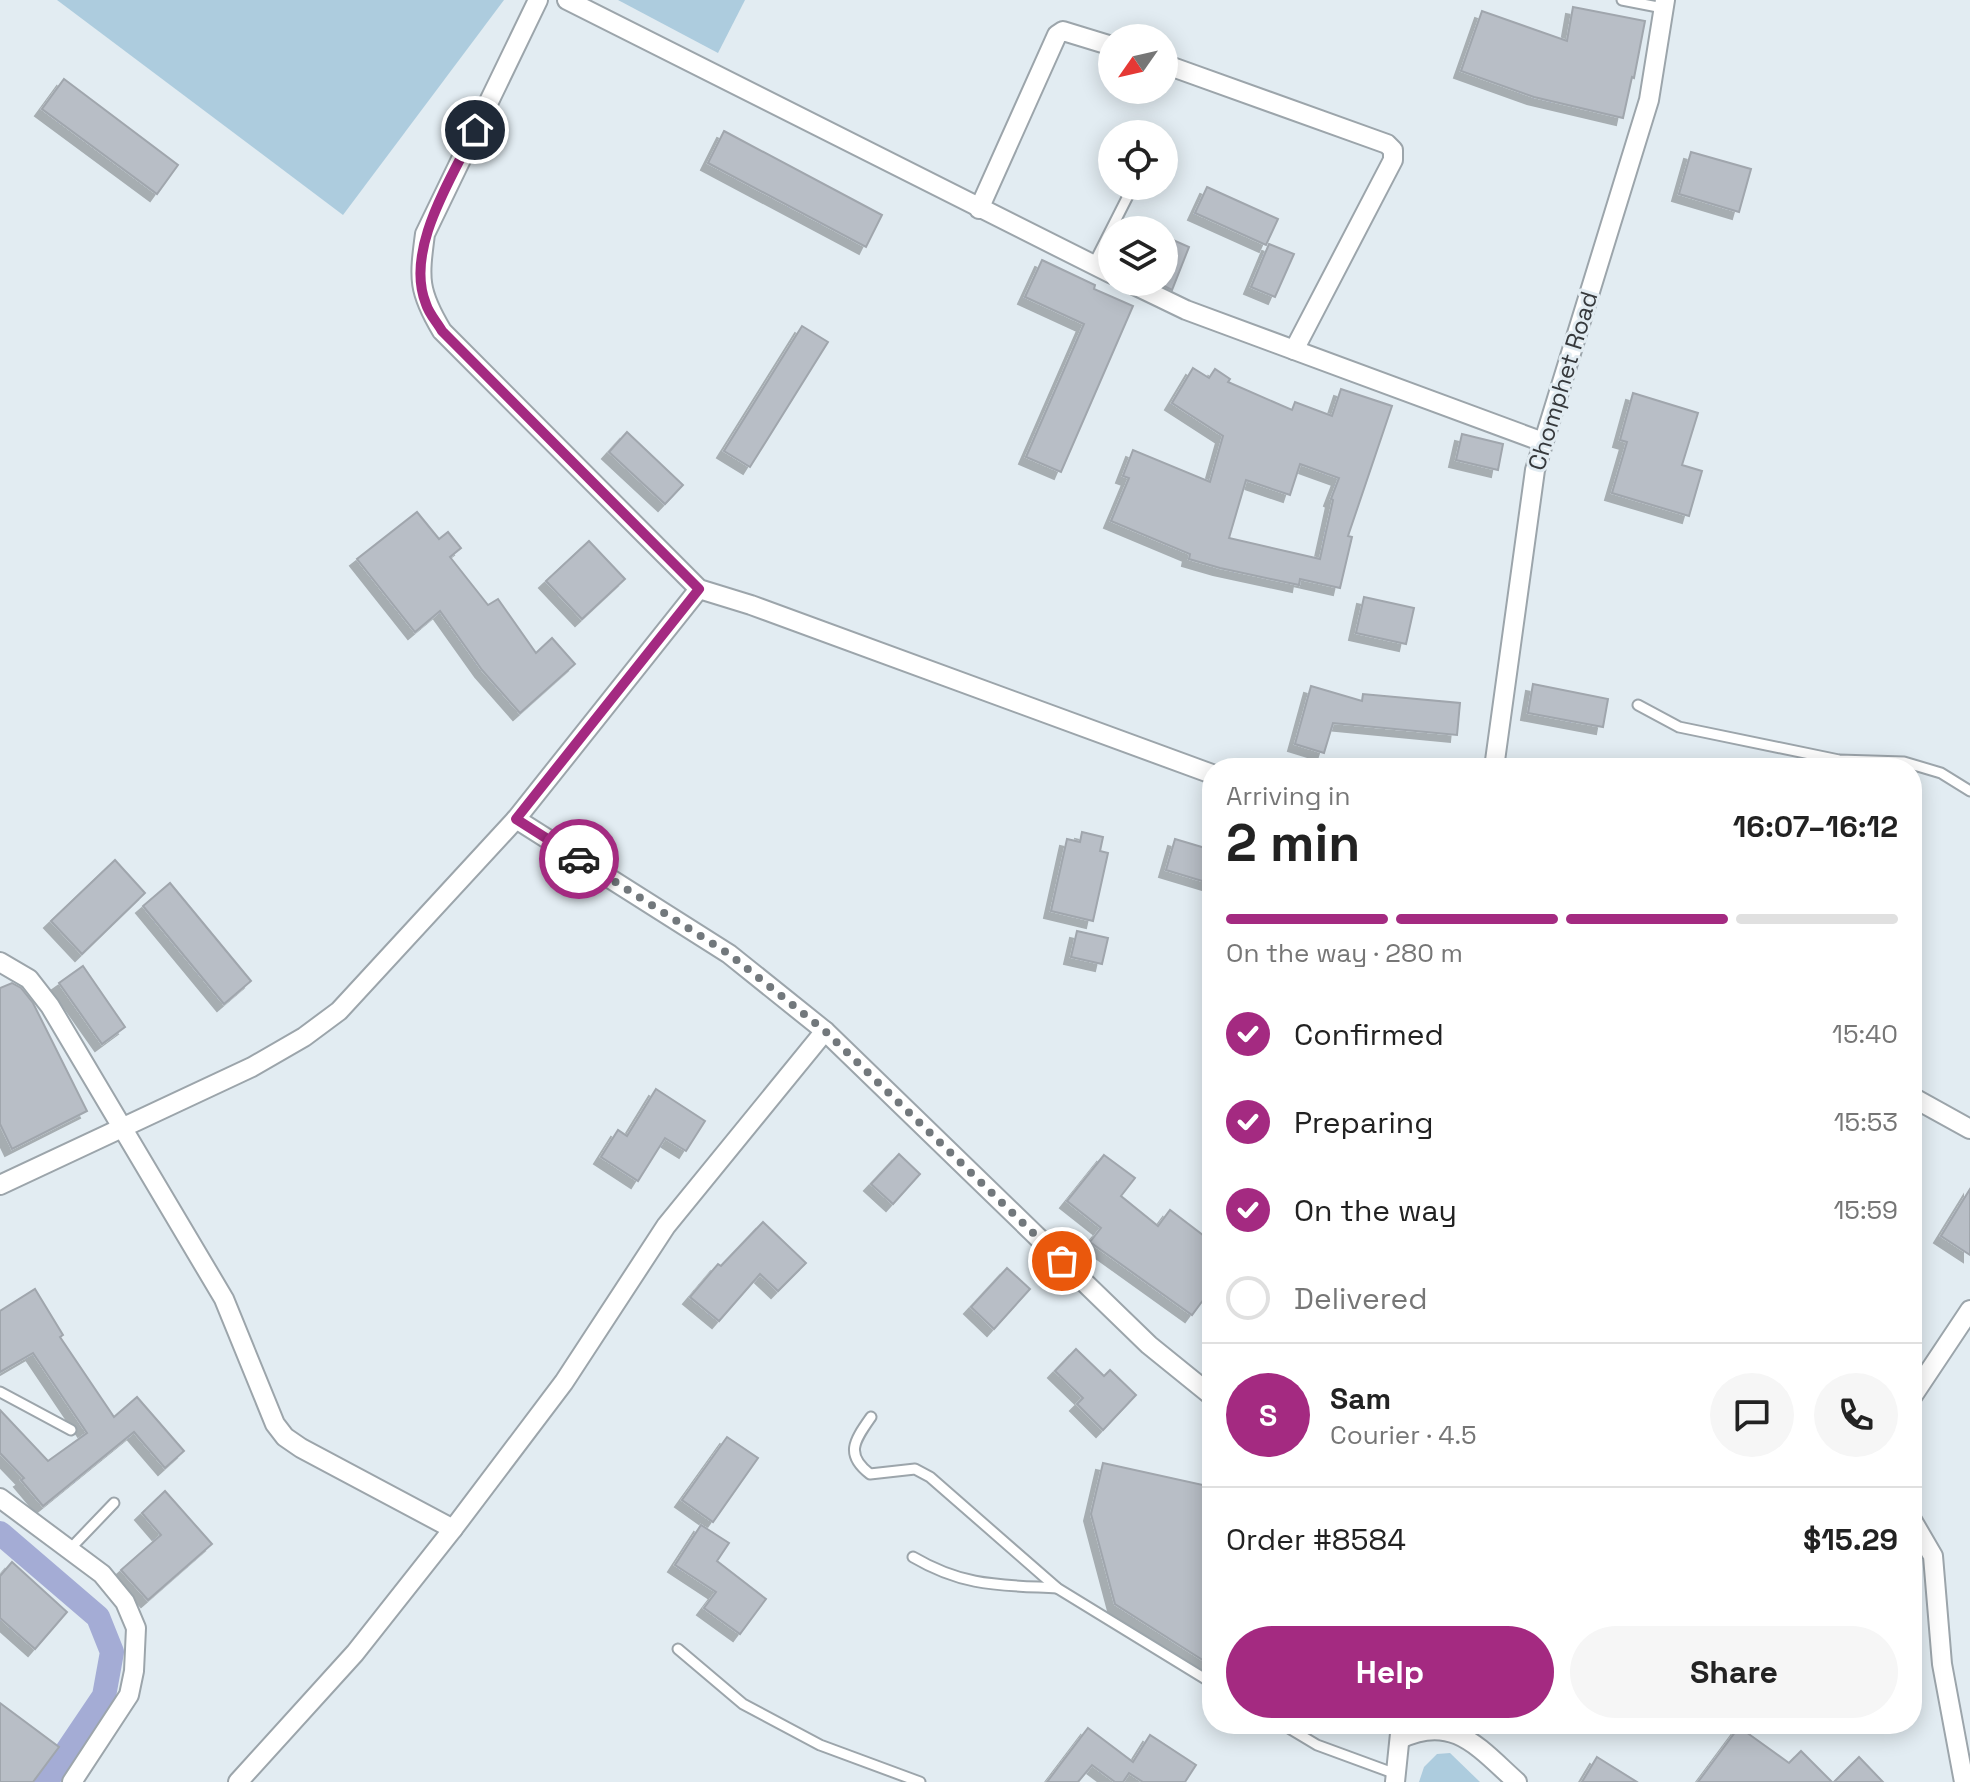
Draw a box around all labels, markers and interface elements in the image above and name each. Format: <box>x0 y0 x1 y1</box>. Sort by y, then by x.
north arrow <box>1098 24 1178 104</box>
map controls <box>1098 24 1178 296</box>
pin <box>441 96 509 164</box>
icon: home <box>453 108 497 152</box>
button: locate <box>1098 120 1178 200</box>
button: layers <box>1098 216 1178 296</box>
street label: Chomphet Road <box>1521 288 1604 474</box>
text: Arriving in <box>1226 779 1350 813</box>
text: 16:07–16:12 <box>1733 807 1898 846</box>
text: 2 min <box>1226 810 1360 876</box>
courier <box>539 819 619 899</box>
icon: car <box>557 837 601 881</box>
text: On the way · 280 m <box>1226 936 1463 970</box>
icon: check <box>1226 1012 1270 1056</box>
text: Confirmed <box>1294 1015 1444 1054</box>
text: 15:40 <box>1832 1017 1898 1051</box>
icon: check <box>1226 1100 1270 1144</box>
text: Preparing <box>1294 1103 1433 1142</box>
text: 15:53 <box>1834 1105 1898 1139</box>
icon: check <box>1226 1188 1270 1232</box>
text: On the way <box>1294 1191 1457 1230</box>
text: 15:59 <box>1833 1193 1898 1227</box>
pin <box>1028 1227 1096 1295</box>
icon: bag <box>1040 1239 1084 1283</box>
text: Delivered <box>1294 1279 1428 1318</box>
button: chat <box>1710 1373 1794 1457</box>
button: phone <box>1814 1373 1898 1457</box>
text: Sam <box>1330 1379 1391 1418</box>
text: S <box>1259 1396 1277 1435</box>
text: Courier · 4.5 <box>1330 1418 1477 1452</box>
text: Order #8584 <box>1226 1520 1406 1559</box>
text: $15.29 <box>1803 1520 1898 1559</box>
button: Help <box>1226 1626 1554 1718</box>
button: Share <box>1570 1626 1898 1718</box>

